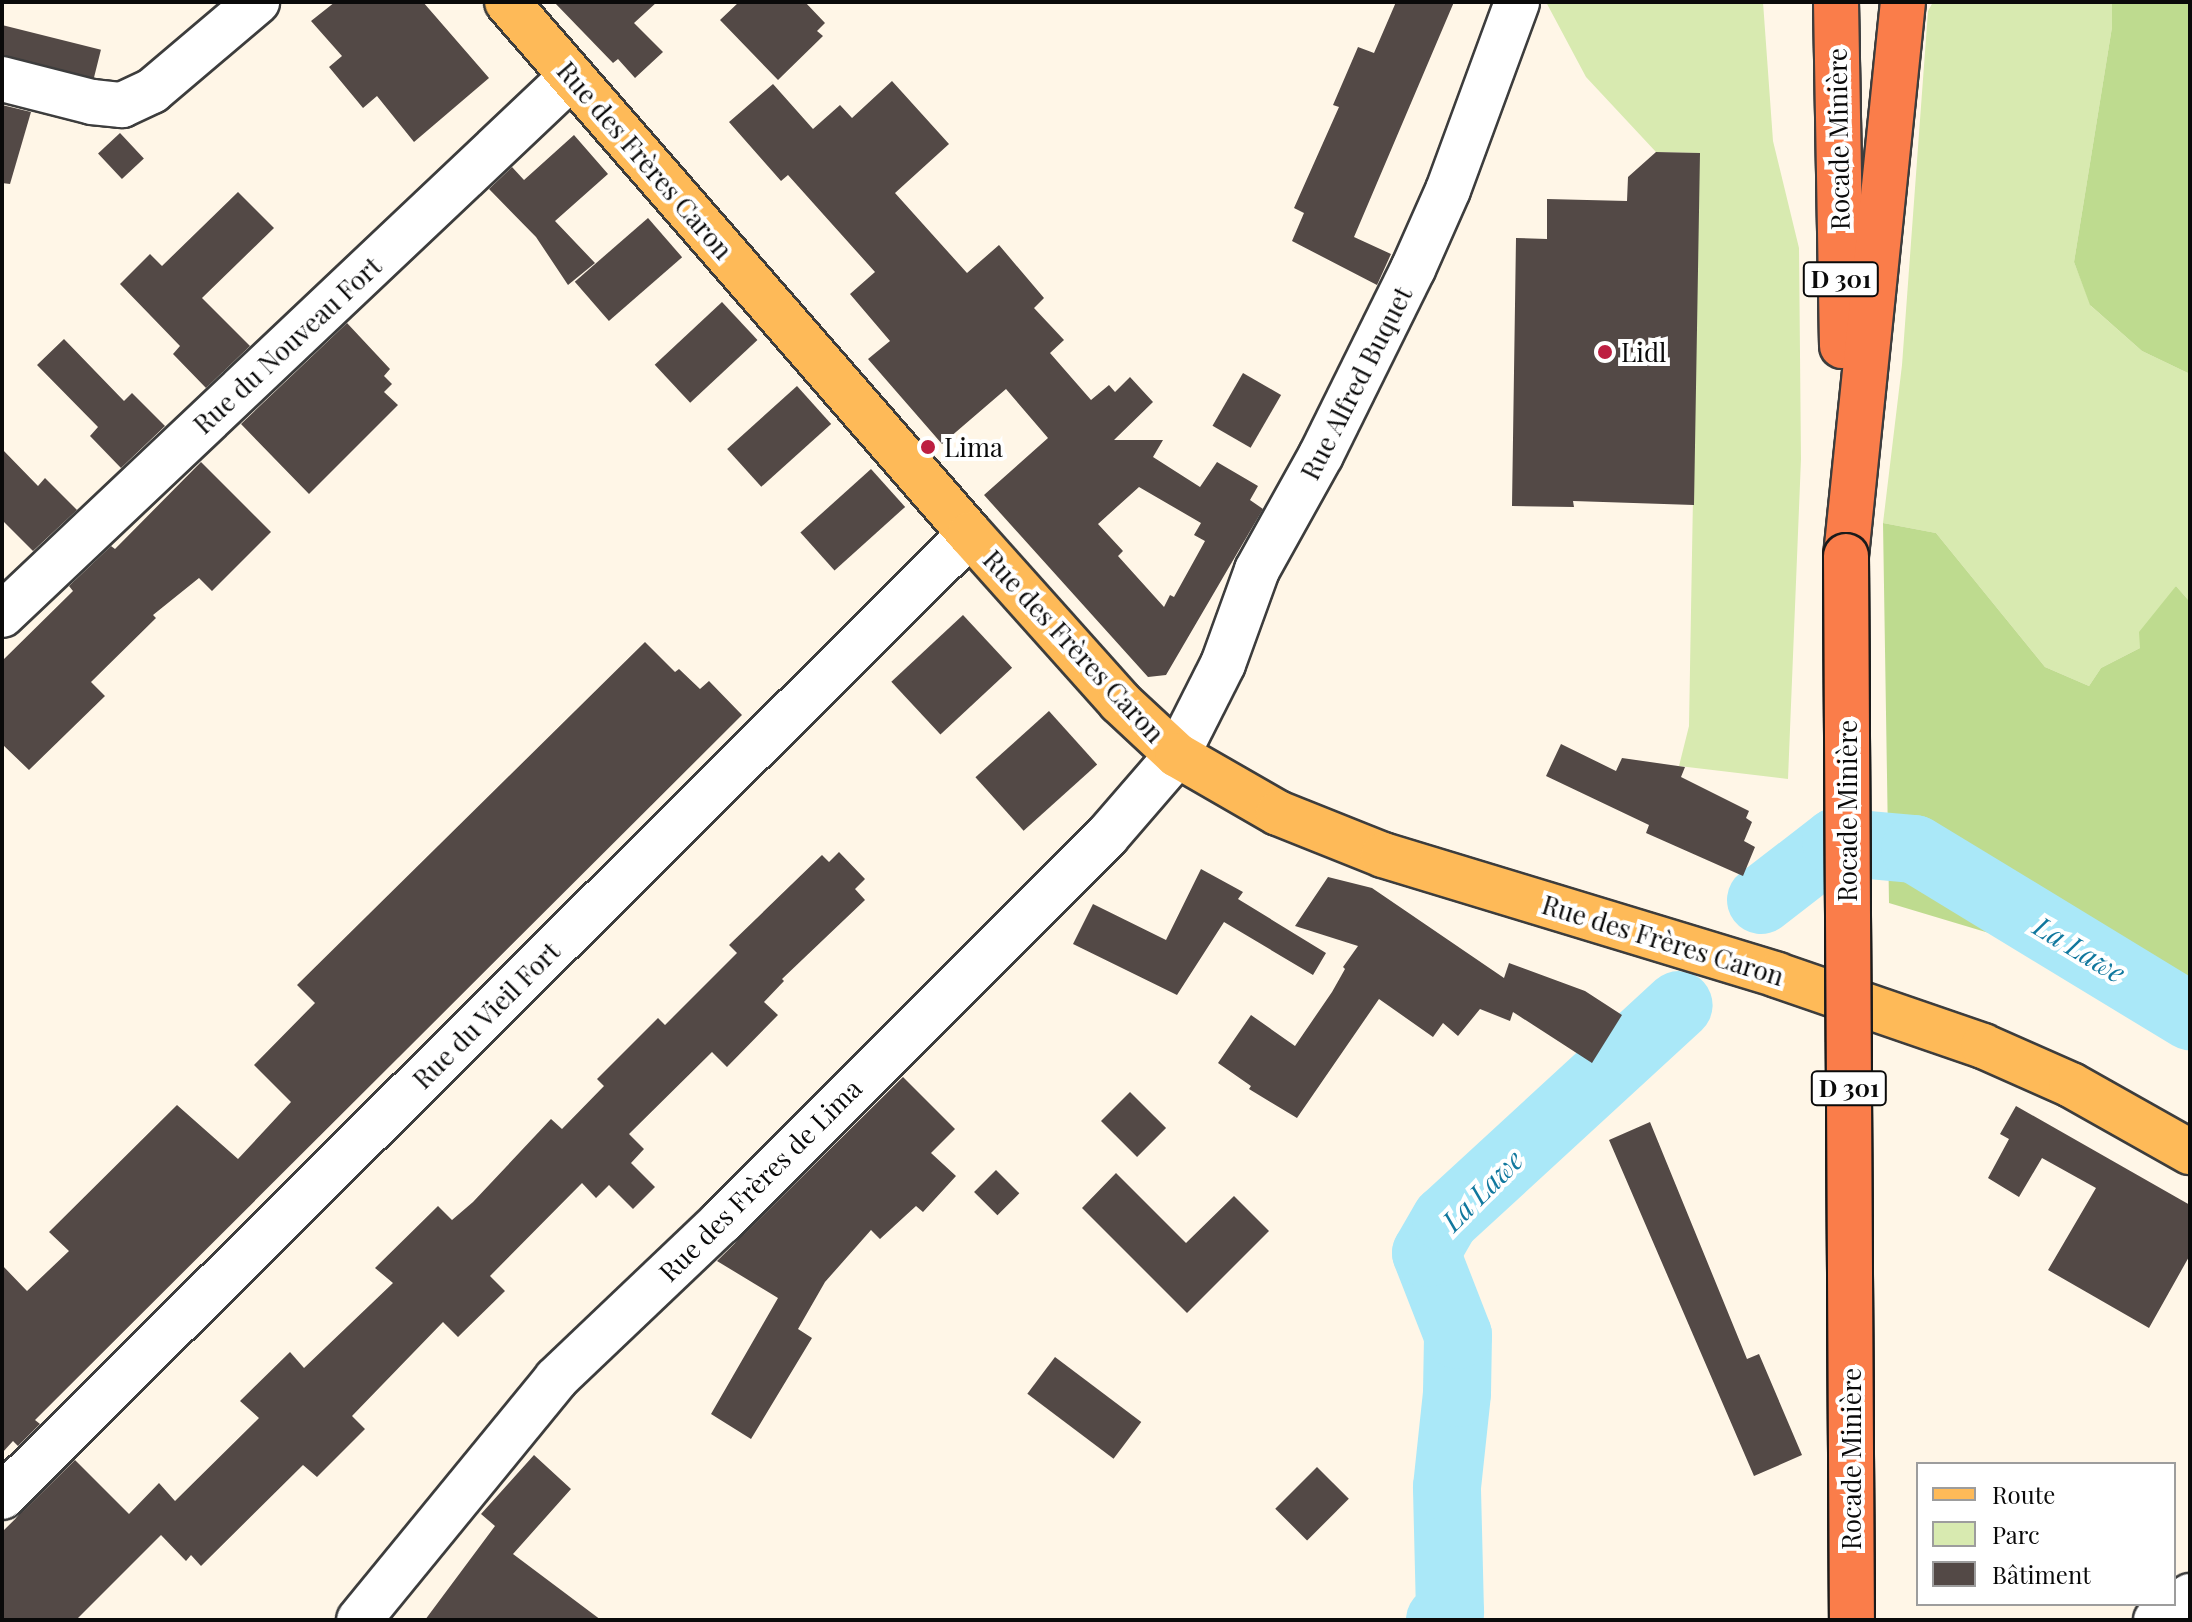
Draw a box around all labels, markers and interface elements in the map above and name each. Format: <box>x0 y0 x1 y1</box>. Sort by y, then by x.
street label: Rocade Minière <box>1821 48 1855 230</box>
street label: Rue des Frères Caron <box>551 55 739 265</box>
street label: Rue du Nouveau Fort <box>187 250 387 440</box>
road number: D 301 <box>1801 259 1881 299</box>
street label: Rue Alfred Buquet <box>1294 281 1418 485</box>
place label: Lidl <box>1621 336 1666 368</box>
marker: Lidl <box>1596 343 1614 361</box>
place label: Lima <box>944 431 1003 463</box>
marker: Lima <box>919 438 937 456</box>
street label: Rue des Frères Caron <box>977 544 1171 748</box>
street label: Rocade Minière <box>1831 720 1863 902</box>
street label: Rue des Frères Caron <box>1538 888 1788 992</box>
water label: La Lawe <box>2028 909 2132 989</box>
street label: Rue du Vieil Fort <box>406 935 566 1095</box>
road number: D 301 <box>1809 1068 1889 1108</box>
street label: Rue des Frères de Lima <box>652 1072 868 1288</box>
water label: La Lawe <box>1435 1143 1529 1237</box>
street label: Rocade Minière <box>1835 1368 1867 1550</box>
legend <box>1916 1462 2176 1606</box>
text: Route <box>1992 1478 2055 1510</box>
text: Parc <box>1992 1518 2040 1550</box>
text: Bâtiment <box>1992 1558 2091 1590</box>

